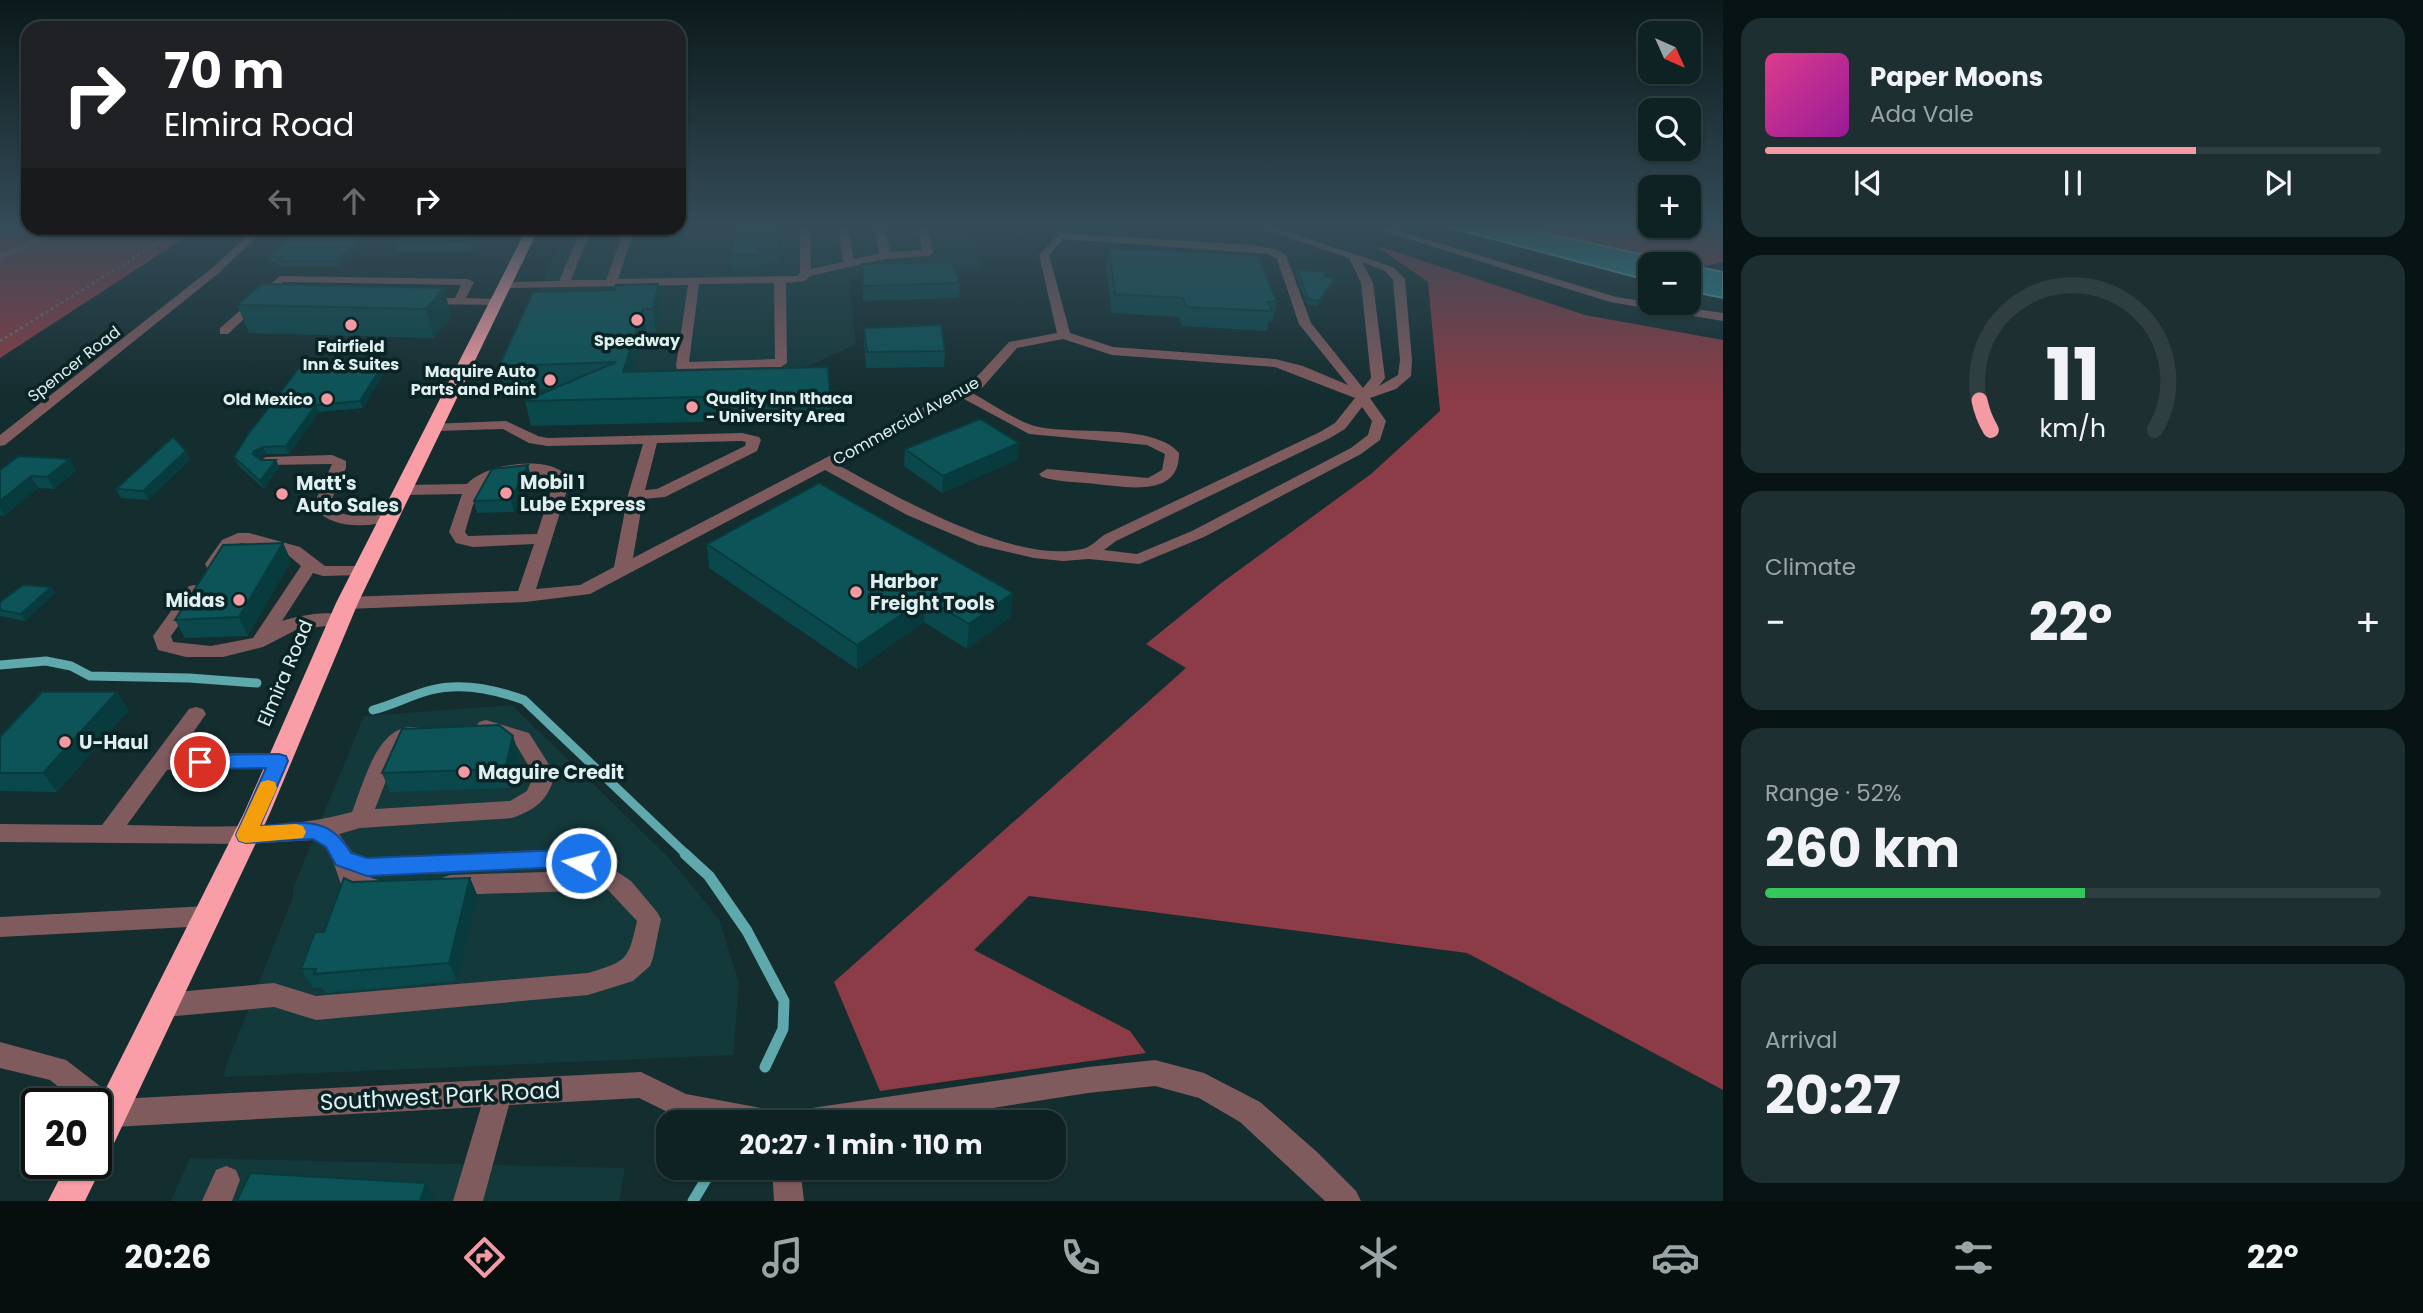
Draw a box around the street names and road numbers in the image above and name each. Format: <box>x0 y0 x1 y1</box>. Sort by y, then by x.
street label: Spencer Road <box>23 321 125 407</box>
street label: Commercial Avenue <box>829 371 983 471</box>
street label: Elmira Road <box>250 616 320 730</box>
street label: Southwest Park Road <box>319 1074 561 1118</box>

